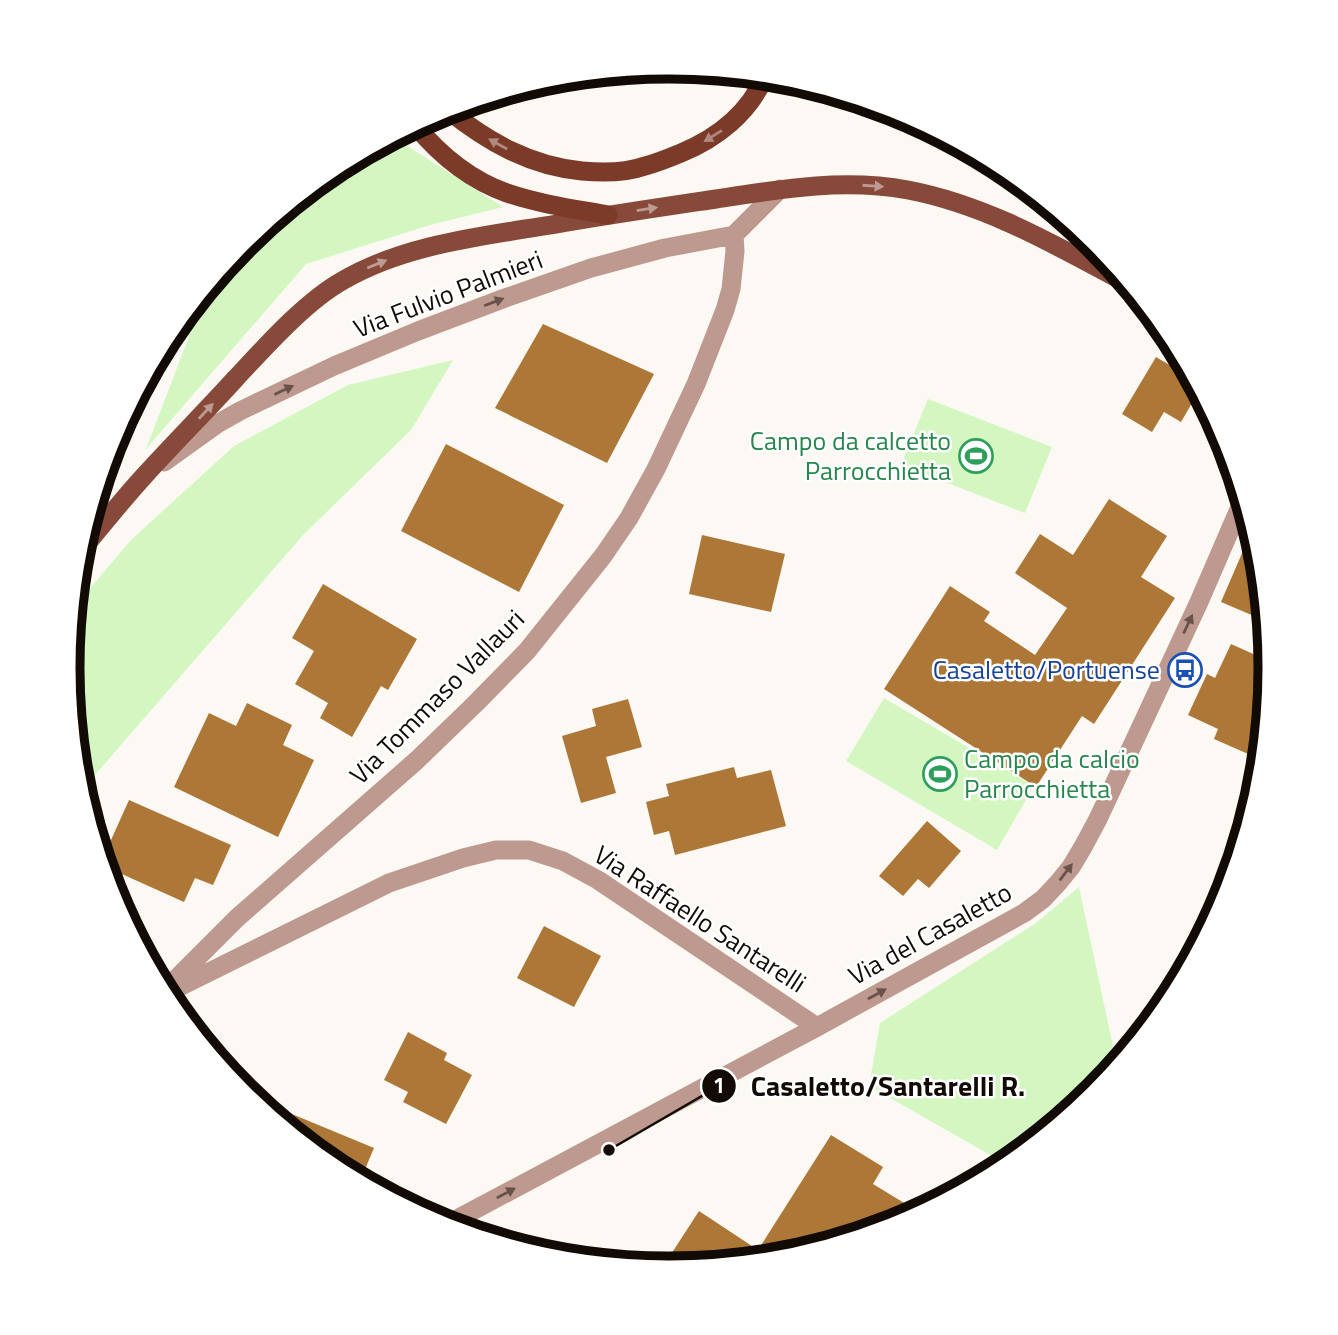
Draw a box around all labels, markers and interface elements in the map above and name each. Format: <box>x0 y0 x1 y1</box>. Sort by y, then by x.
one-way arrow <box>703 129 722 142</box>
one-way arrow <box>488 138 507 150</box>
one-way arrow <box>862 181 884 192</box>
one-way arrow <box>637 203 659 214</box>
street label: Via Fulvio Palmieri <box>348 240 548 348</box>
one-way arrow <box>367 259 388 270</box>
one-way arrow <box>483 296 504 307</box>
one-way arrow <box>274 384 294 396</box>
one-way arrow <box>197 402 214 419</box>
place label: Campo da calcetto Parrocchietta <box>750 421 951 490</box>
sports icon: Campo da calcetto Parrocchietta <box>957 437 995 475</box>
street label: Via Tommaso Vallauri <box>340 600 533 793</box>
one-way arrow <box>1183 614 1194 635</box>
place label: Casaletto/Portuense <box>933 650 1160 689</box>
bus stop icon: Casaletto/Portuense <box>1166 651 1204 689</box>
place label: Campo da calcio Parrocchietta <box>964 739 1140 808</box>
sports icon: Campo da calcio Parrocchietta <box>921 755 959 793</box>
street label: Via Raffaello Santarelli <box>586 835 814 1002</box>
one-way arrow <box>1059 863 1073 881</box>
street label: Via del Casaletto <box>841 873 1019 995</box>
one-way arrow <box>867 988 886 1000</box>
callout: Casaletto/Santarelli R. <box>701 1062 1039 1111</box>
text: Casaletto/Santarelli R. <box>751 1064 1025 1107</box>
text: 1 <box>713 1069 725 1101</box>
one-way arrow <box>496 1187 516 1198</box>

